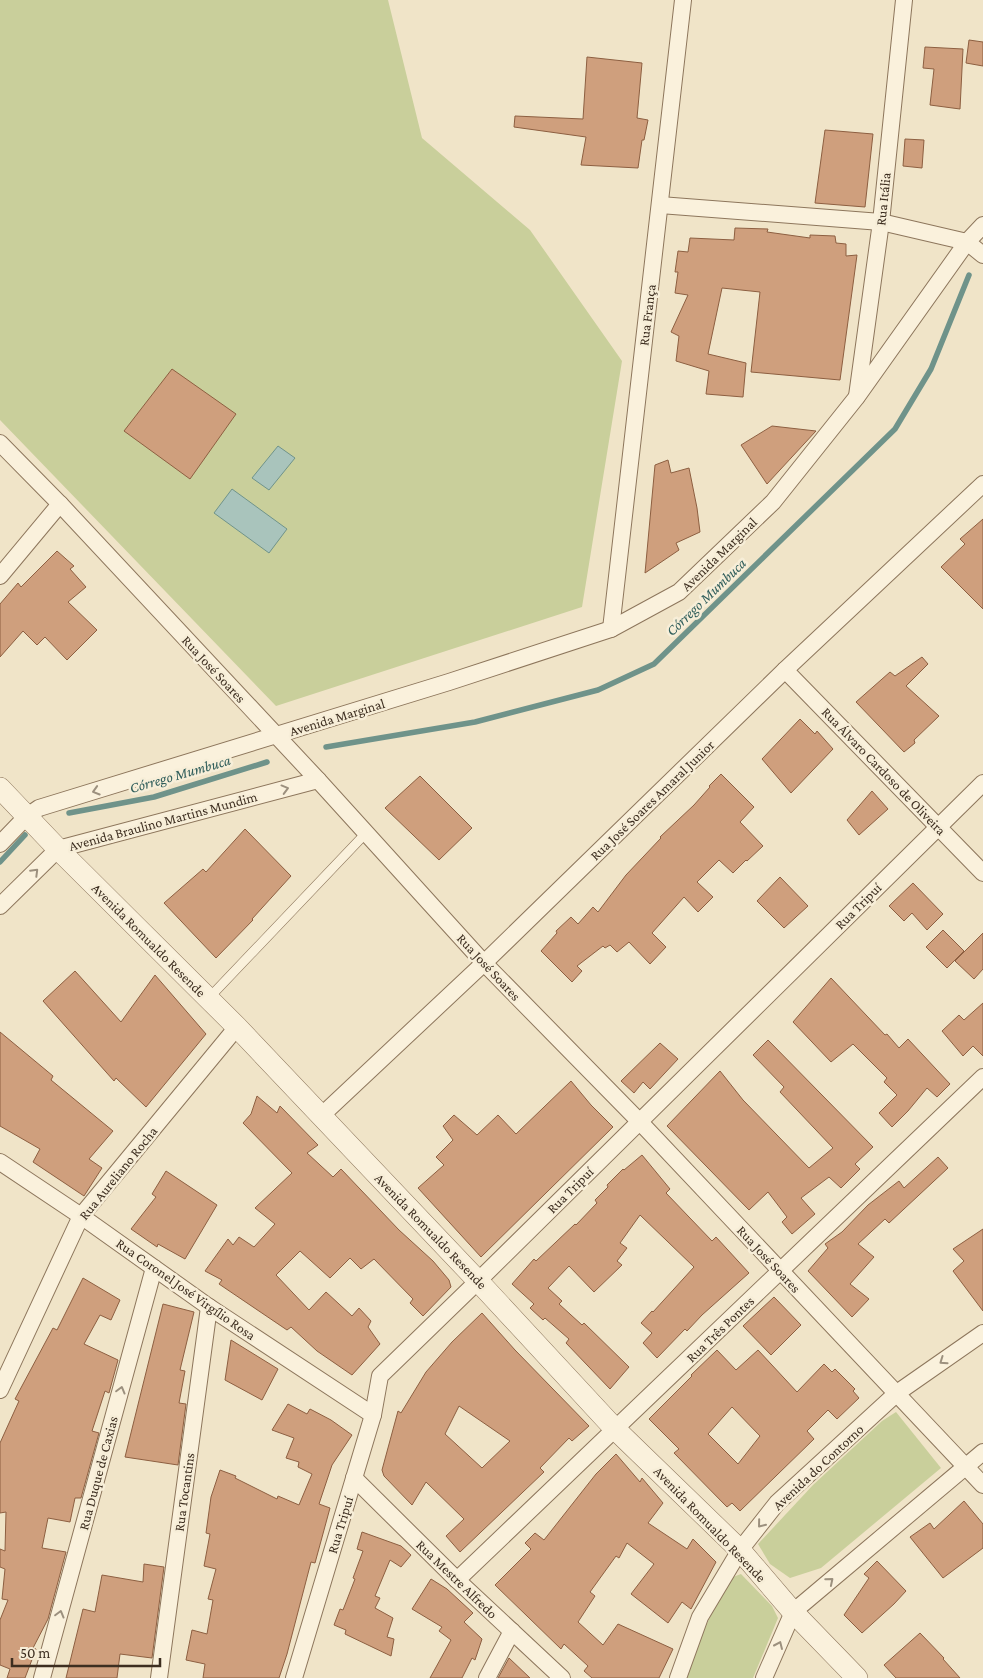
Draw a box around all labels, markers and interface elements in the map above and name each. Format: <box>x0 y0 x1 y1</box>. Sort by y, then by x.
street label: Rua Itália <box>872 171 894 226</box>
street label: Rua França <box>635 283 659 347</box>
street label: Avenida Marginal <box>678 514 760 594</box>
water label: Córrego Mumbuca <box>663 555 750 640</box>
street label: Rua José Soares <box>179 632 249 706</box>
street label: Avenida Marginal <box>287 695 387 739</box>
street label: Rua Álvaro Cardoso de Oliveira <box>819 704 950 839</box>
street label: Rua José Soares Amaral Junior <box>587 736 717 864</box>
water label: Córrego Mumbuca <box>128 752 233 797</box>
one-way arrow <box>281 784 289 795</box>
one-way arrow <box>92 786 101 796</box>
street label: Avenida Braulino Martins Mundim <box>67 788 259 854</box>
one-way arrow <box>29 869 38 878</box>
street label: Rua Tripuí <box>832 879 885 932</box>
street label: Avenida Romualdo Resende <box>89 880 209 1000</box>
street label: Rua José Soares <box>454 930 524 1004</box>
street label: Rua Aureliano Rocha <box>75 1123 161 1223</box>
street label: Rua Tripuí <box>544 1163 597 1216</box>
street label: Avenida Romualdo Resende <box>372 1170 490 1292</box>
street label: Rua José Soares <box>734 1222 804 1296</box>
street label: Rua Coronel José Virgílio Rosa <box>113 1235 259 1344</box>
street label: Rua Três Pontes <box>683 1293 757 1365</box>
one-way arrow <box>939 1355 949 1364</box>
one-way arrow <box>115 1386 125 1394</box>
street label: Rua Duque de Caxias <box>75 1414 121 1532</box>
street label: Avenida do Contorno <box>769 1421 867 1513</box>
street label: Rua Tocantins <box>171 1452 197 1532</box>
street label: Avenida Romualdo Resende <box>651 1463 769 1585</box>
street label: Rua Tripuí <box>324 1494 356 1555</box>
one-way arrow <box>758 1518 766 1527</box>
street label: Rua Mestre Alfredo <box>413 1536 501 1622</box>
one-way arrow <box>825 1577 834 1586</box>
one-way arrow <box>55 1611 65 1619</box>
scale bar <box>12 1636 160 1668</box>
one-way arrow <box>772 1641 783 1650</box>
text: 50 m <box>20 1645 50 1661</box>

